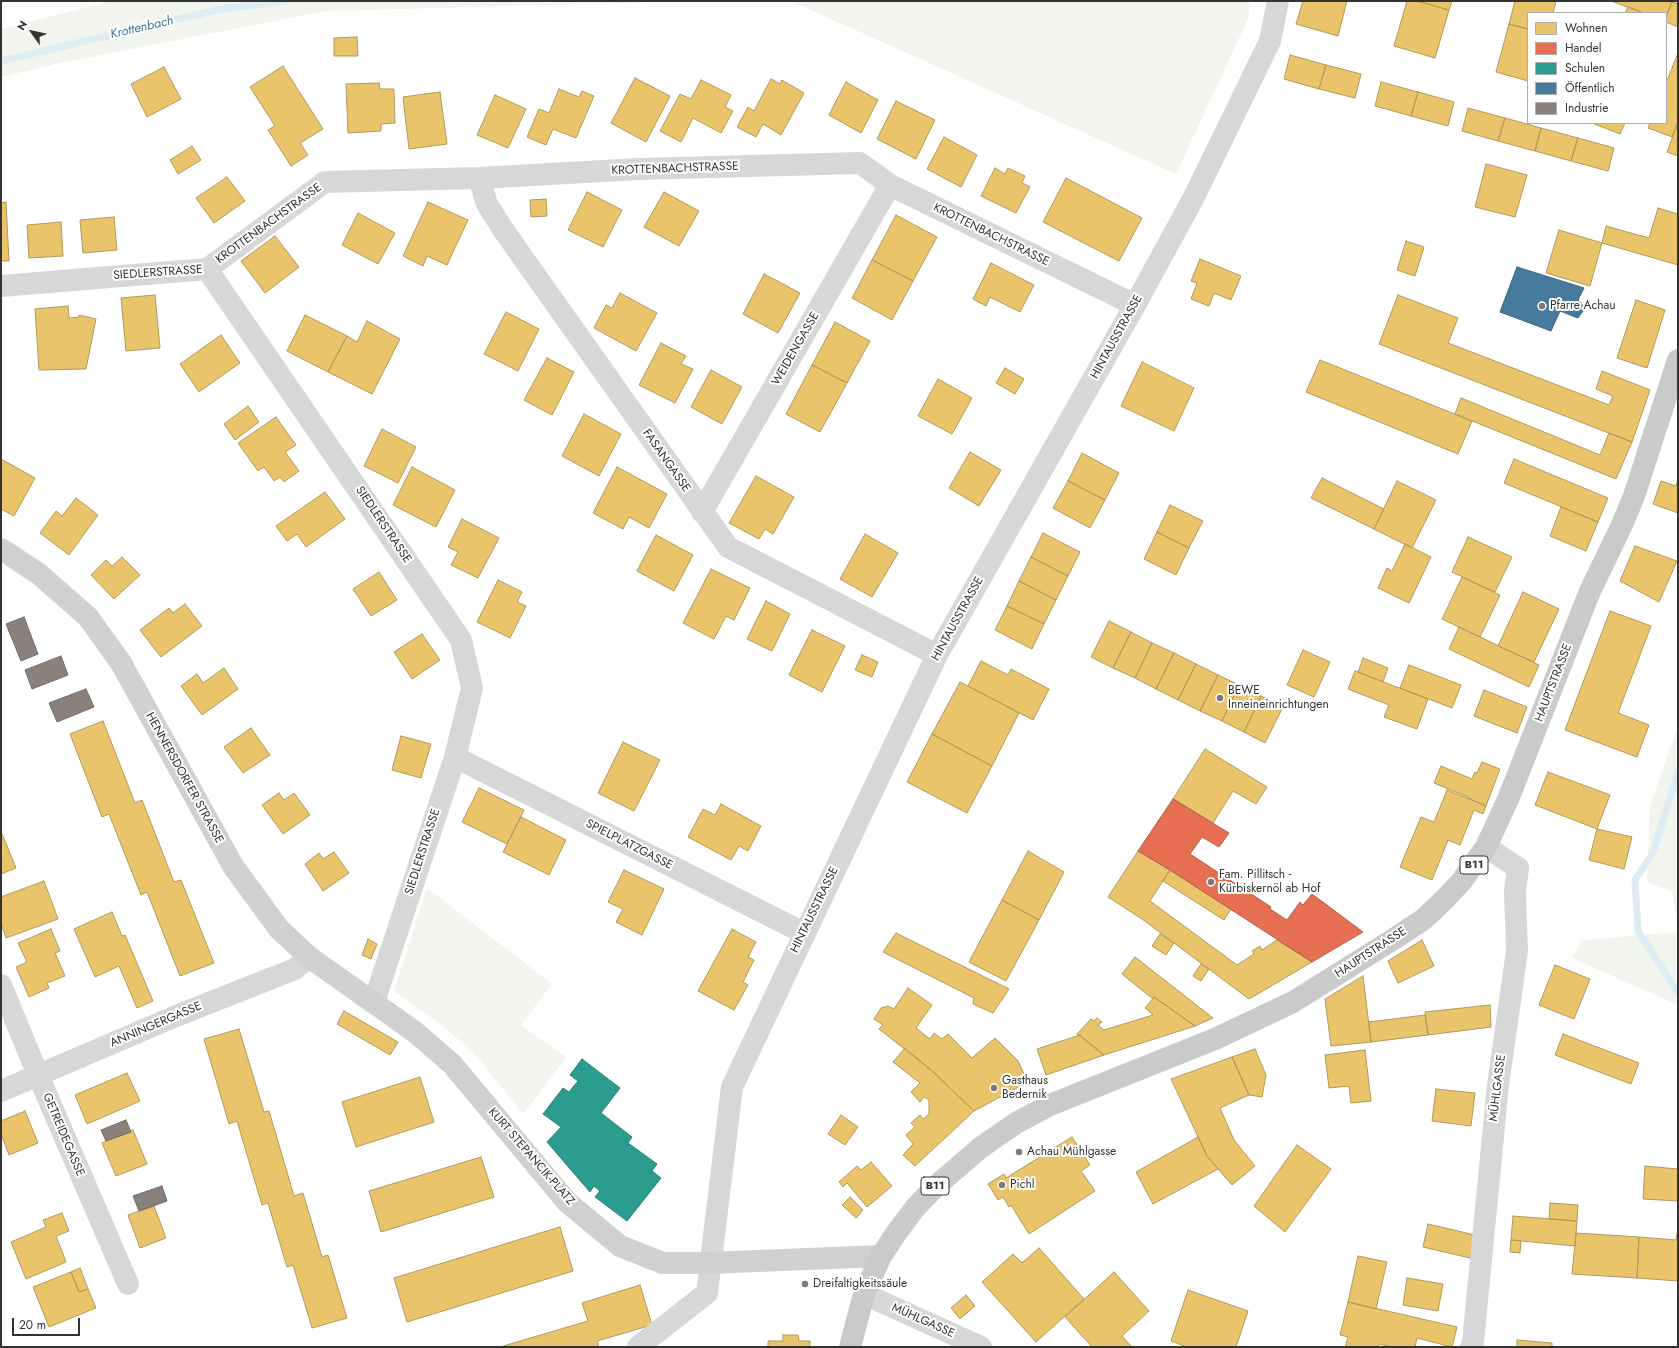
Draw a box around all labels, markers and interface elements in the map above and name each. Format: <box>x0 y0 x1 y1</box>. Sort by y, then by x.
north arrow <box>12 12 52 52</box>
legend <box>1527 12 1667 124</box>
water label: Krottenbach <box>109 13 175 43</box>
text: N <box>13 17 31 33</box>
text: Wohnen <box>1565 19 1608 37</box>
text: Handel <box>1565 39 1601 57</box>
text: Schulen <box>1565 59 1605 77</box>
text: Öffentlich <box>1565 79 1615 97</box>
text: Industrie <box>1565 99 1609 117</box>
street label: KROTTENBACHSTRASSE <box>611 160 739 178</box>
street label: KROTTENBACHSTRASSE <box>213 181 325 267</box>
street label: KROTTENBACHSTRASSE <box>931 201 1051 269</box>
street label: SIEDLERSTRASSE <box>113 263 203 283</box>
street label: HINTAUSSTRASSE <box>1088 293 1146 381</box>
place label: Pfarre Achau <box>1550 299 1616 313</box>
marker: Pfarre Achau <box>1537 301 1547 311</box>
street label: WEIDENGASSE <box>769 310 823 388</box>
street label: FASANGASSE <box>639 427 693 495</box>
street label: SIEDLERSTRASSE <box>352 484 414 566</box>
street label: HINTAUSSTRASSE <box>929 575 987 663</box>
street label: HAUPTSTRASSE <box>1533 642 1575 724</box>
place label: BEWE Inneineinrichtungen <box>1228 684 1329 712</box>
marker: BEWE Inneineinrichtungen <box>1215 693 1225 703</box>
street label: HENNERSDORFER STRASSE <box>142 710 226 846</box>
street label: SIEDLERSTRASSE <box>402 807 444 897</box>
street label: SPIELPLATZGASSE <box>583 817 675 873</box>
road number: B11 <box>1460 856 1488 874</box>
street label: HINTAUSSTRASSE <box>788 865 842 955</box>
place label: Fam. Pillitsch - Kürbiskernöl ab Hof <box>1219 868 1320 896</box>
marker: Fam. Pillitsch - Kürbiskernöl ab Hof <box>1206 877 1216 887</box>
street label: HAUPTSTRASSE <box>1333 925 1409 981</box>
street label: ANNINGERGASSE <box>108 999 204 1051</box>
street label: MÜHLGASSE <box>1487 1054 1509 1122</box>
place label: Gasthaus Bedernik <box>1002 1074 1048 1102</box>
marker: Gasthaus Bedernik <box>989 1083 999 1093</box>
street label: GETREIDEGASSE <box>39 1091 87 1179</box>
street label: KURT STEPANCIK-PLATZ <box>485 1105 577 1209</box>
place label: Achau Mühlgasse <box>1027 1145 1116 1159</box>
marker: Achau Mühlgasse <box>1014 1147 1024 1157</box>
road number: B11 <box>921 1177 949 1195</box>
place label: Pichl <box>1010 1178 1034 1192</box>
marker: Pichl <box>997 1180 1007 1190</box>
place label: Dreifaltigkeitssäule <box>813 1277 907 1291</box>
marker: Dreifaltigkeitssäule <box>800 1279 810 1289</box>
street label: MÜHLGASSE <box>889 1301 957 1341</box>
scale bar <box>14 1310 82 1336</box>
text: 20 m <box>19 1316 46 1334</box>

